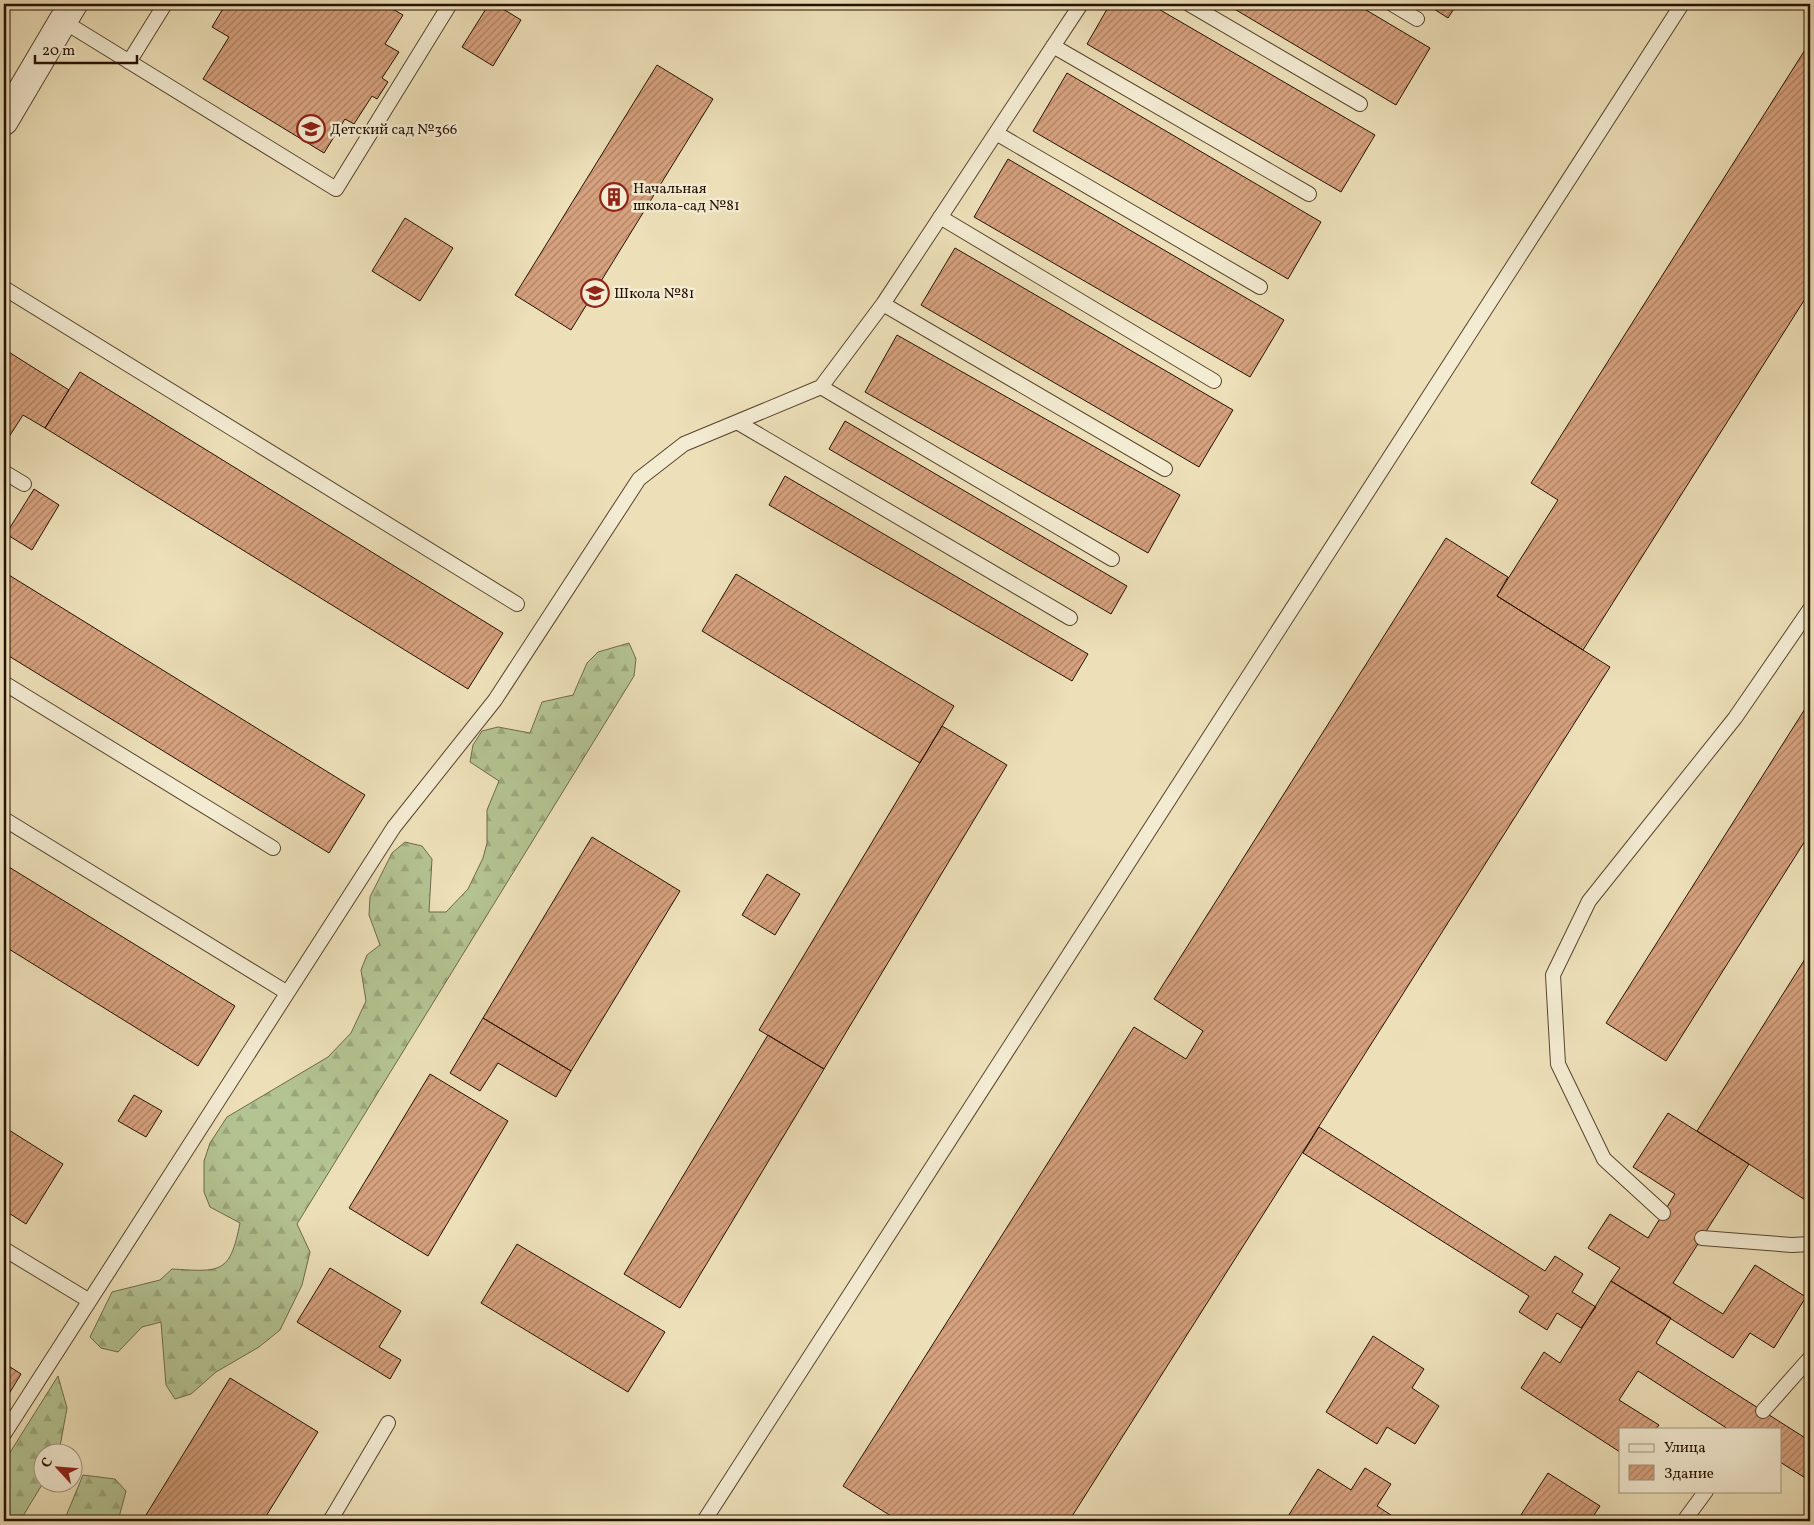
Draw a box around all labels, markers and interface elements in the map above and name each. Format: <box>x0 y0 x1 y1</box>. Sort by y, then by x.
scale bar <box>35 32 138 64</box>
text: 20 m <box>42 41 75 62</box>
school or university icon: Детский сад №366 <box>296 114 326 144</box>
place label: Детский сад №366 <box>330 120 457 141</box>
place label: Начальная школа-сад №81 <box>633 179 740 217</box>
building icon: Начальная школа-сад №81 <box>599 182 629 212</box>
school or university icon: Школа №81 <box>580 278 610 308</box>
place label: Школа №81 <box>614 284 695 305</box>
legend <box>1619 1428 1782 1492</box>
text: Улица <box>1664 1438 1706 1459</box>
north arrow <box>32 1442 82 1492</box>
text: С <box>37 1455 58 1471</box>
text: Здание <box>1664 1464 1714 1485</box>

